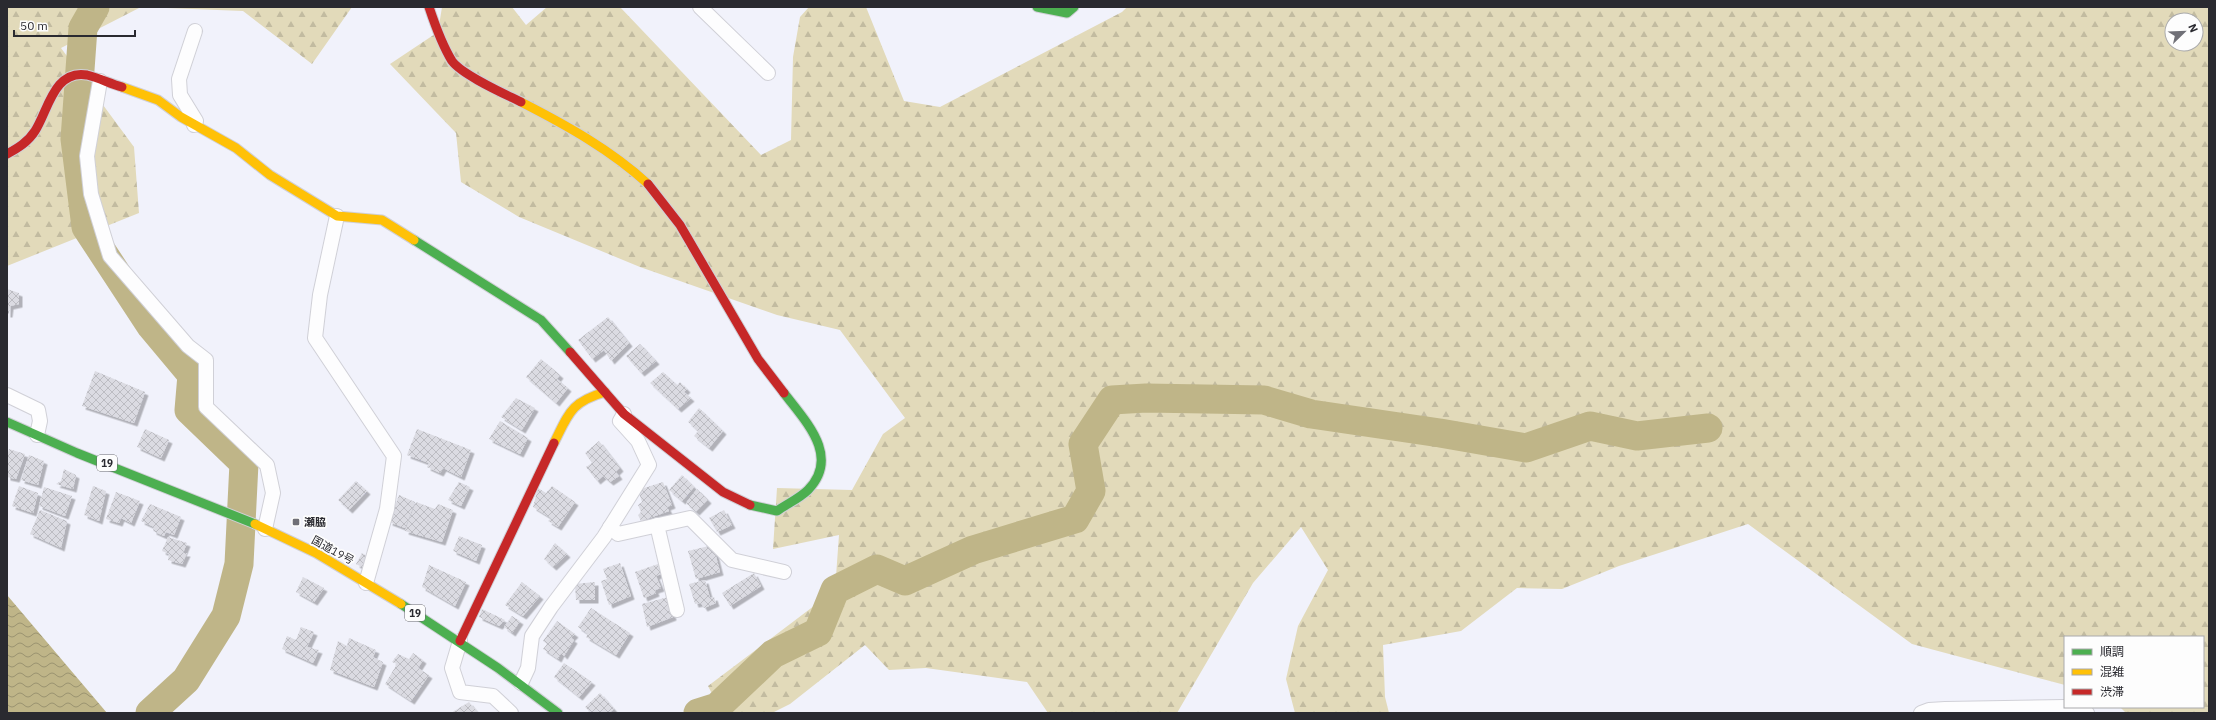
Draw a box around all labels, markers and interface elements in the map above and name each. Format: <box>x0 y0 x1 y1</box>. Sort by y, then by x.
scale bar <box>14 12 135 38</box>
north arrow <box>2164 12 2204 52</box>
text: 50 m <box>20 18 48 33</box>
text: N <box>2185 22 2201 35</box>
road number: 19 <box>97 455 117 471</box>
place label: 瀬脇 <box>304 515 326 529</box>
marker: 瀬脇 <box>291 517 301 527</box>
street label: 国道19号 <box>309 533 357 567</box>
road number: 19 <box>405 605 425 621</box>
legend <box>2064 636 2204 708</box>
text: 順調 <box>2100 644 2124 659</box>
text: 混雑 <box>2100 664 2124 679</box>
text: 渋滞 <box>2100 684 2124 699</box>

